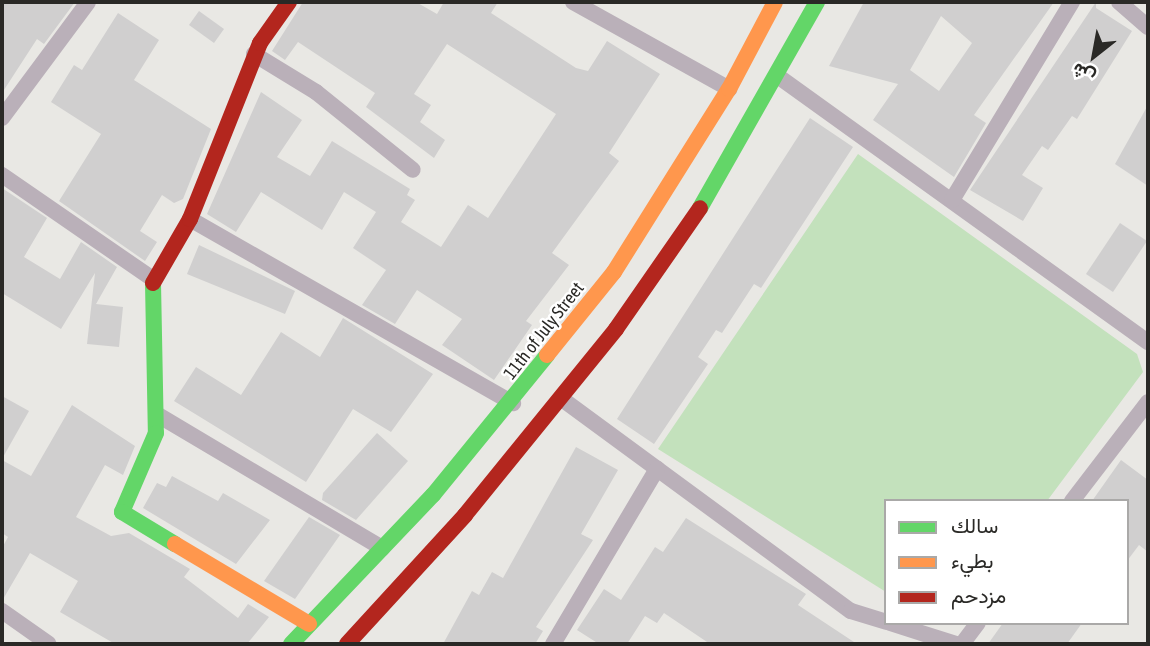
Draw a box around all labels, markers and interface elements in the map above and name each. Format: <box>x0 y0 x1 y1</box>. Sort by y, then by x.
north arrow <box>1059 21 1129 91</box>
text: ش <box>1068 59 1099 89</box>
street label: 11th of July Street <box>499 278 589 384</box>
legend <box>884 499 1129 625</box>
text: سالك <box>951 513 998 537</box>
text: بطيء <box>951 548 994 572</box>
text: مزدحم <box>951 583 1006 607</box>

